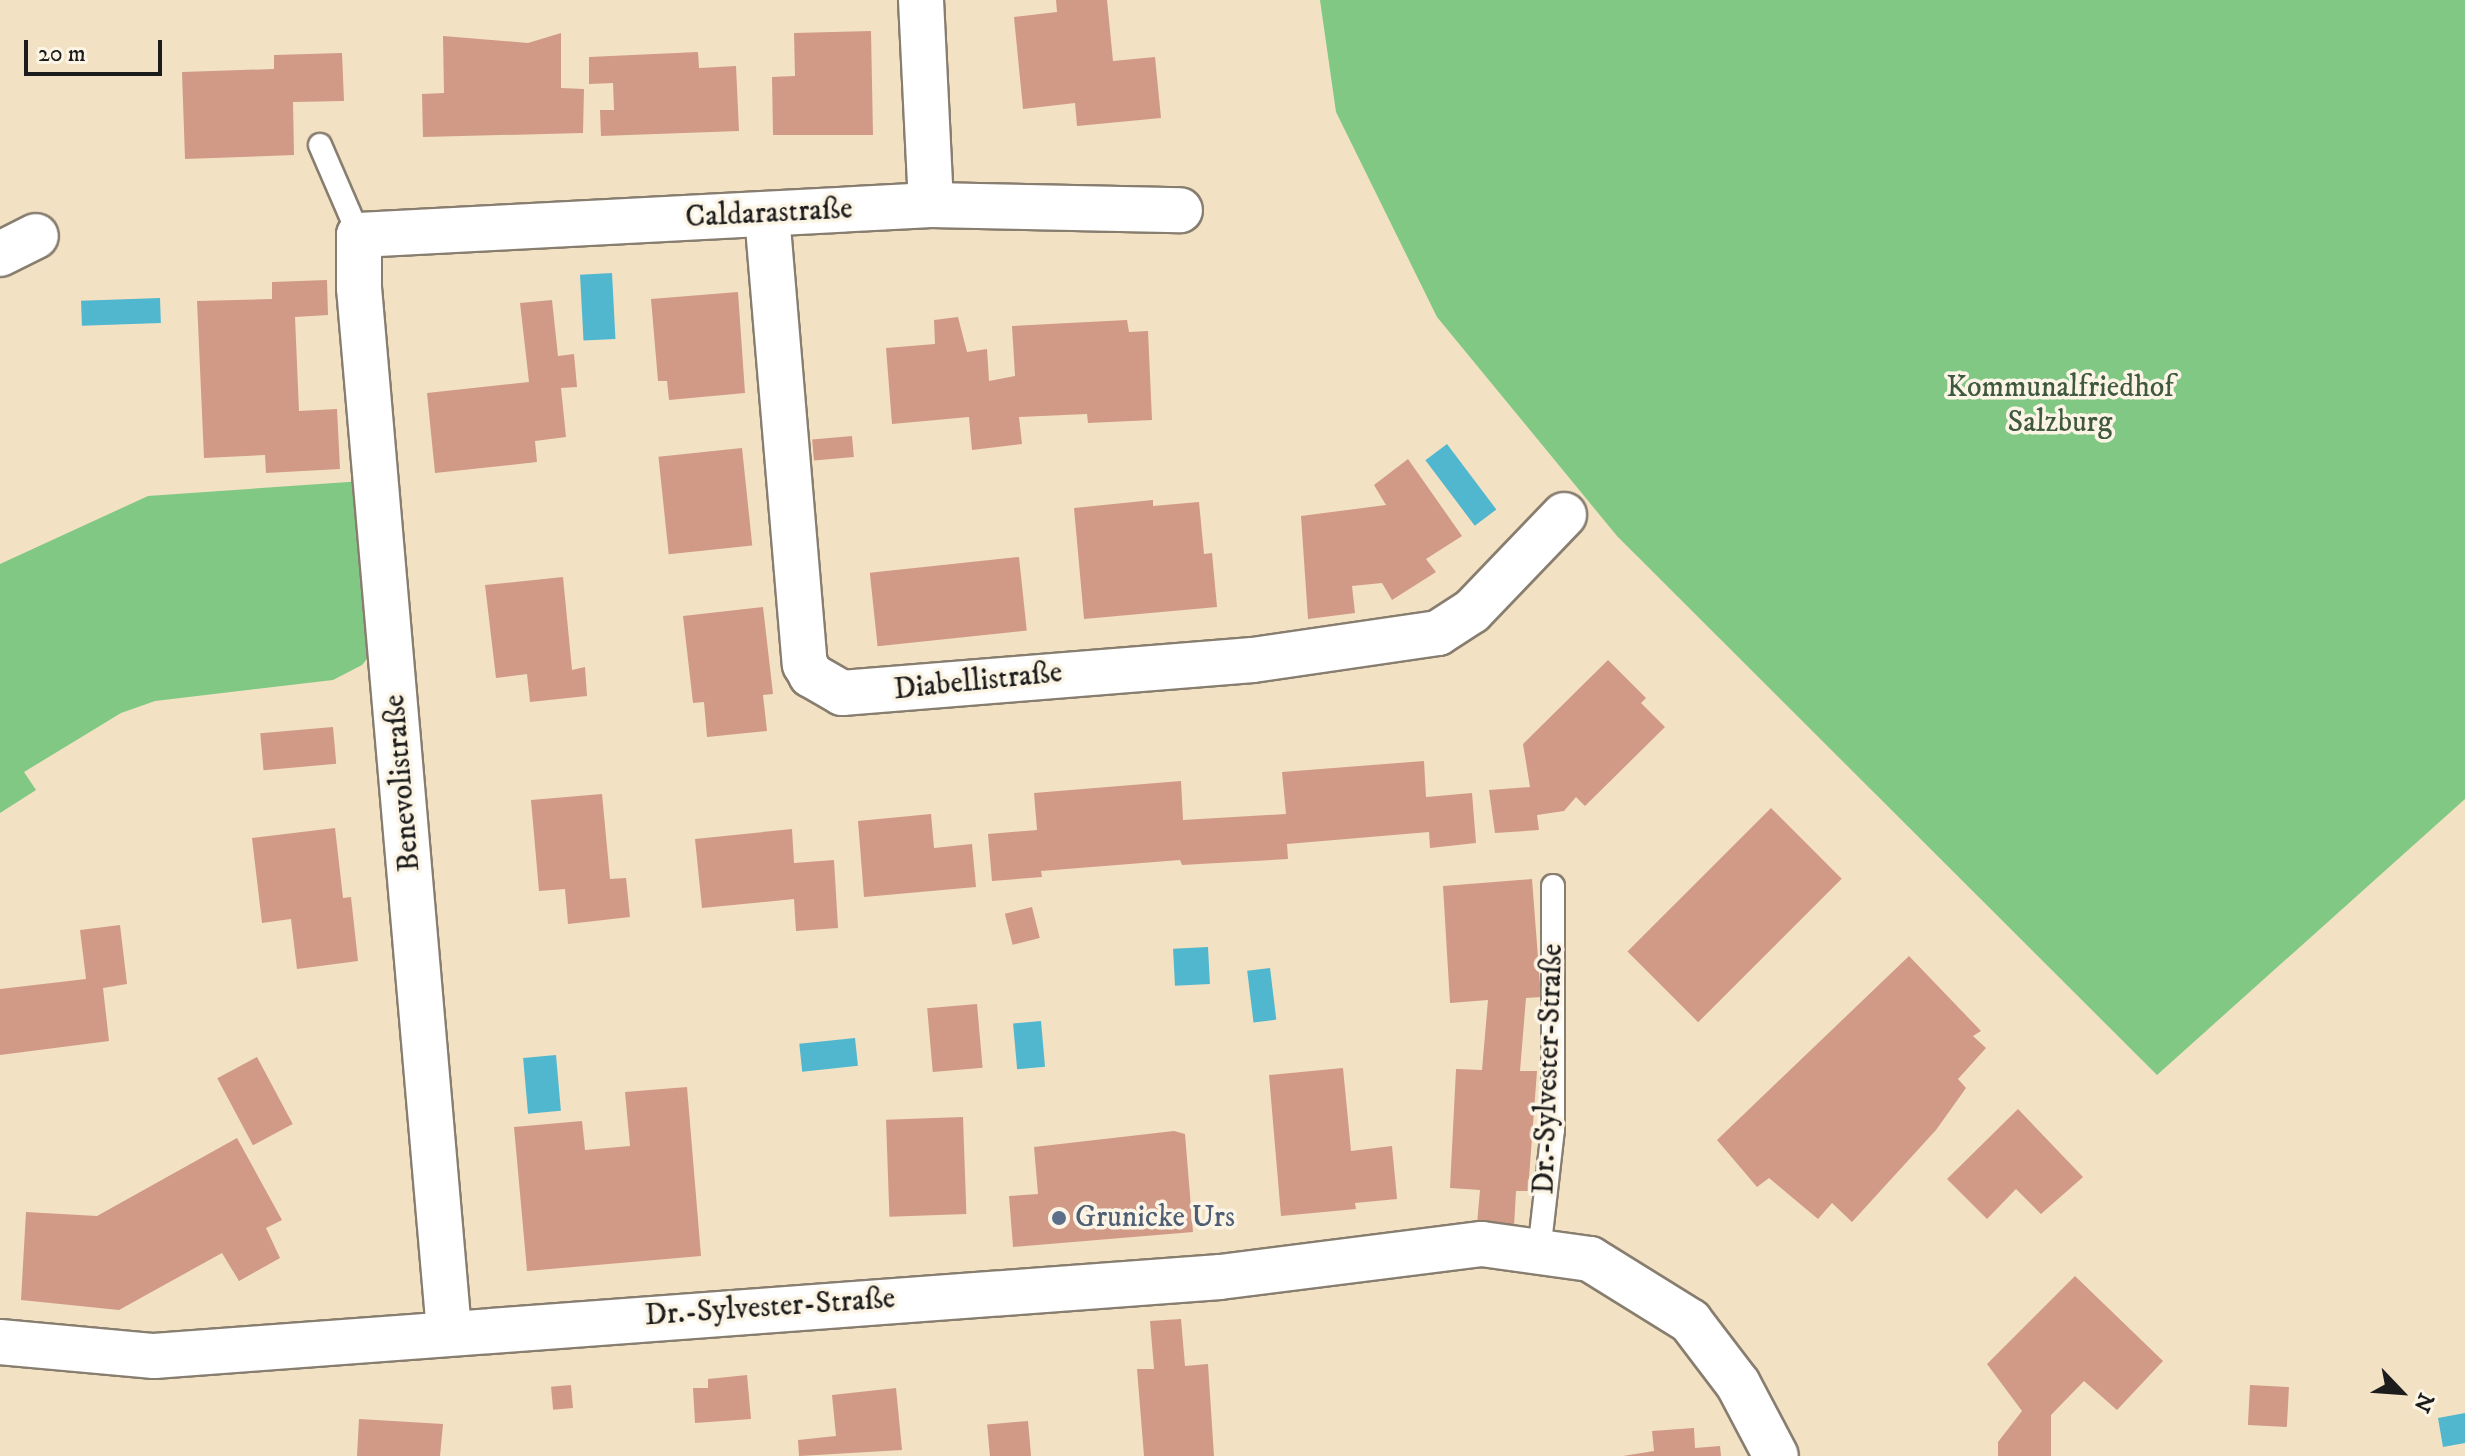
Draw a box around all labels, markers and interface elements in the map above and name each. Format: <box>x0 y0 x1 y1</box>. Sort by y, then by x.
scale bar <box>28 24 166 74</box>
text: 20 m <box>38 39 86 69</box>
street label: Caldarastraße <box>684 192 854 236</box>
park label: Kommunalfriedhof Salzburg <box>1946 370 2174 440</box>
street label: Diabellistraße <box>892 655 1064 709</box>
street label: Benevolistraße <box>377 693 429 873</box>
street label: Dr.-Sylvester-Straße <box>1527 943 1571 1195</box>
place label: Grunicke Urs <box>1075 1200 1235 1236</box>
marker: Grunicke Urs <box>1050 1209 1068 1227</box>
street label: Dr.-Sylvester-Straße <box>644 1281 896 1335</box>
north arrow <box>2361 1352 2441 1432</box>
text: N <box>2407 1388 2439 1416</box>

